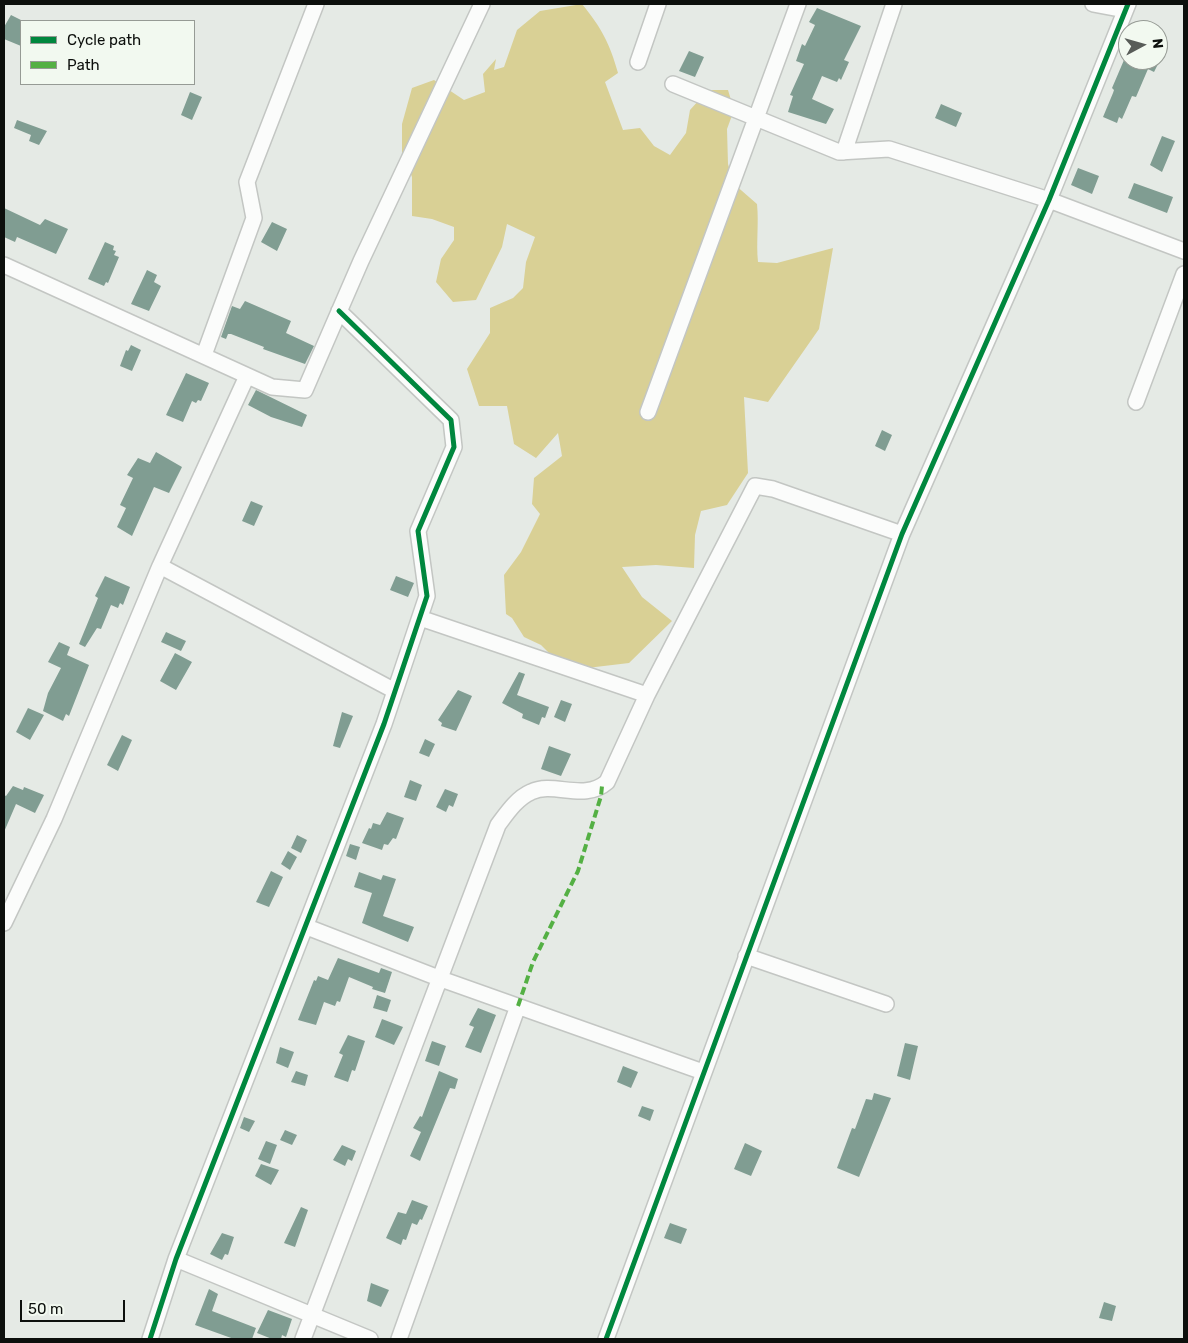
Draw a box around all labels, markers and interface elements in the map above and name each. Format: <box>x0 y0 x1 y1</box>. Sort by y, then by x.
legend <box>20 20 195 85</box>
north arrow <box>1118 20 1168 70</box>
text: Cycle path <box>67 31 141 49</box>
text: N <box>1148 38 1166 49</box>
text: Path <box>67 56 100 74</box>
scale bar <box>22 1290 128 1322</box>
text: 50 m <box>28 1300 63 1318</box>

